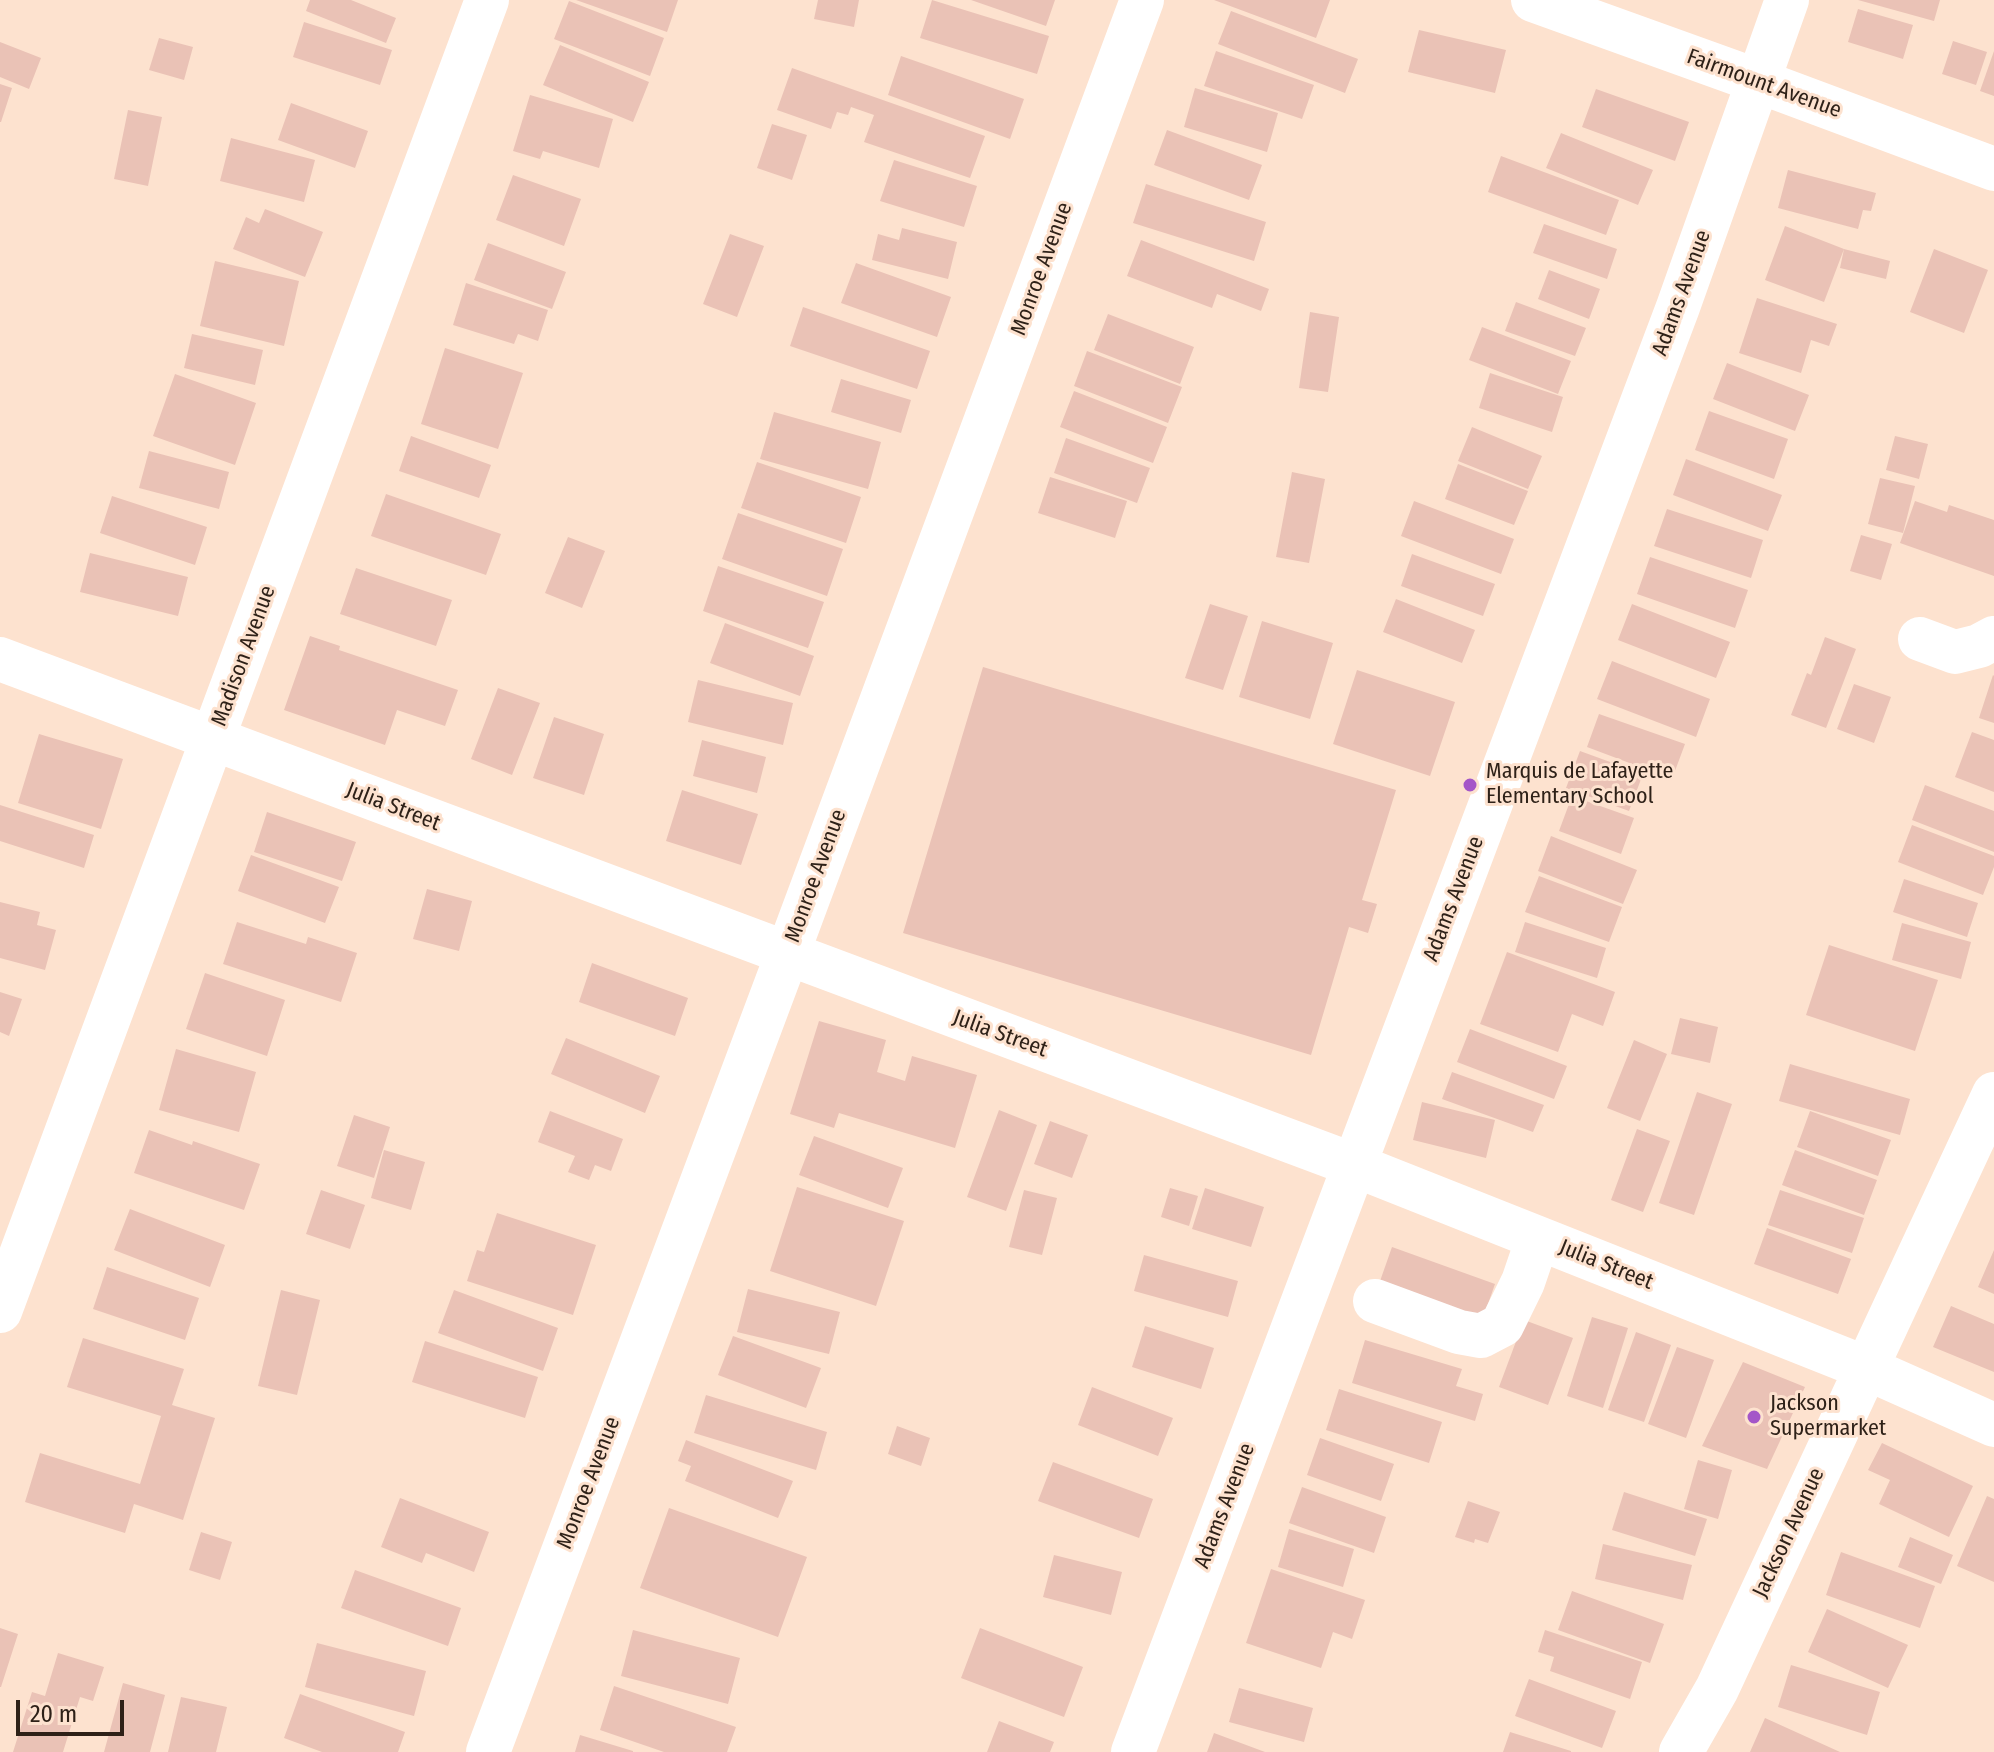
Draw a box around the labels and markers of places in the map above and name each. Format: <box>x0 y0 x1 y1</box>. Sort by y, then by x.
place label: Marquis de Lafayette Elementary School <box>1486 759 1673 810</box>
marker: Marquis de Lafayette Elementary School <box>1461 776 1479 794</box>
place label: Jackson Supermarket <box>1770 1391 1886 1442</box>
marker: Jackson Supermarket <box>1745 1408 1763 1426</box>

